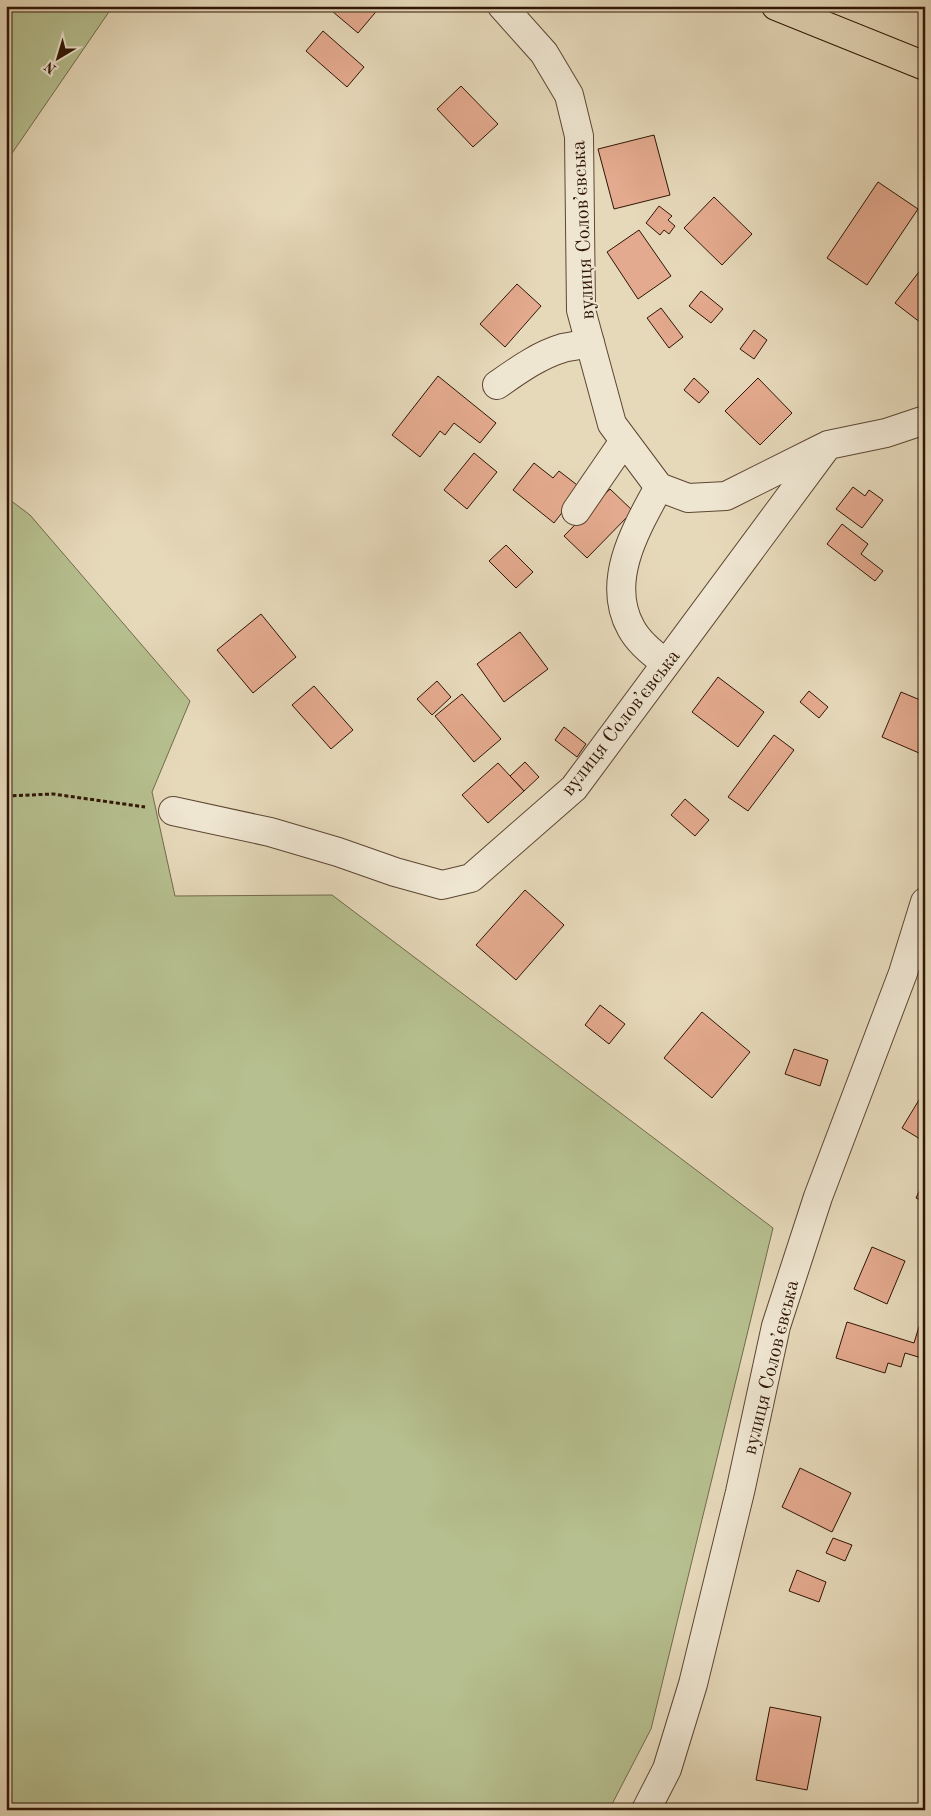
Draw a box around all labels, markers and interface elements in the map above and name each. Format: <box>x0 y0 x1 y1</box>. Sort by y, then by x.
north arrow <box>32 32 82 82</box>
text: N <box>42 58 59 76</box>
street label: вулиця Соловʼєвська <box>569 140 599 320</box>
street label: вулиця Соловʼєвська <box>559 646 685 800</box>
street label: вулиця Соловʼєвська <box>741 1278 803 1457</box>

